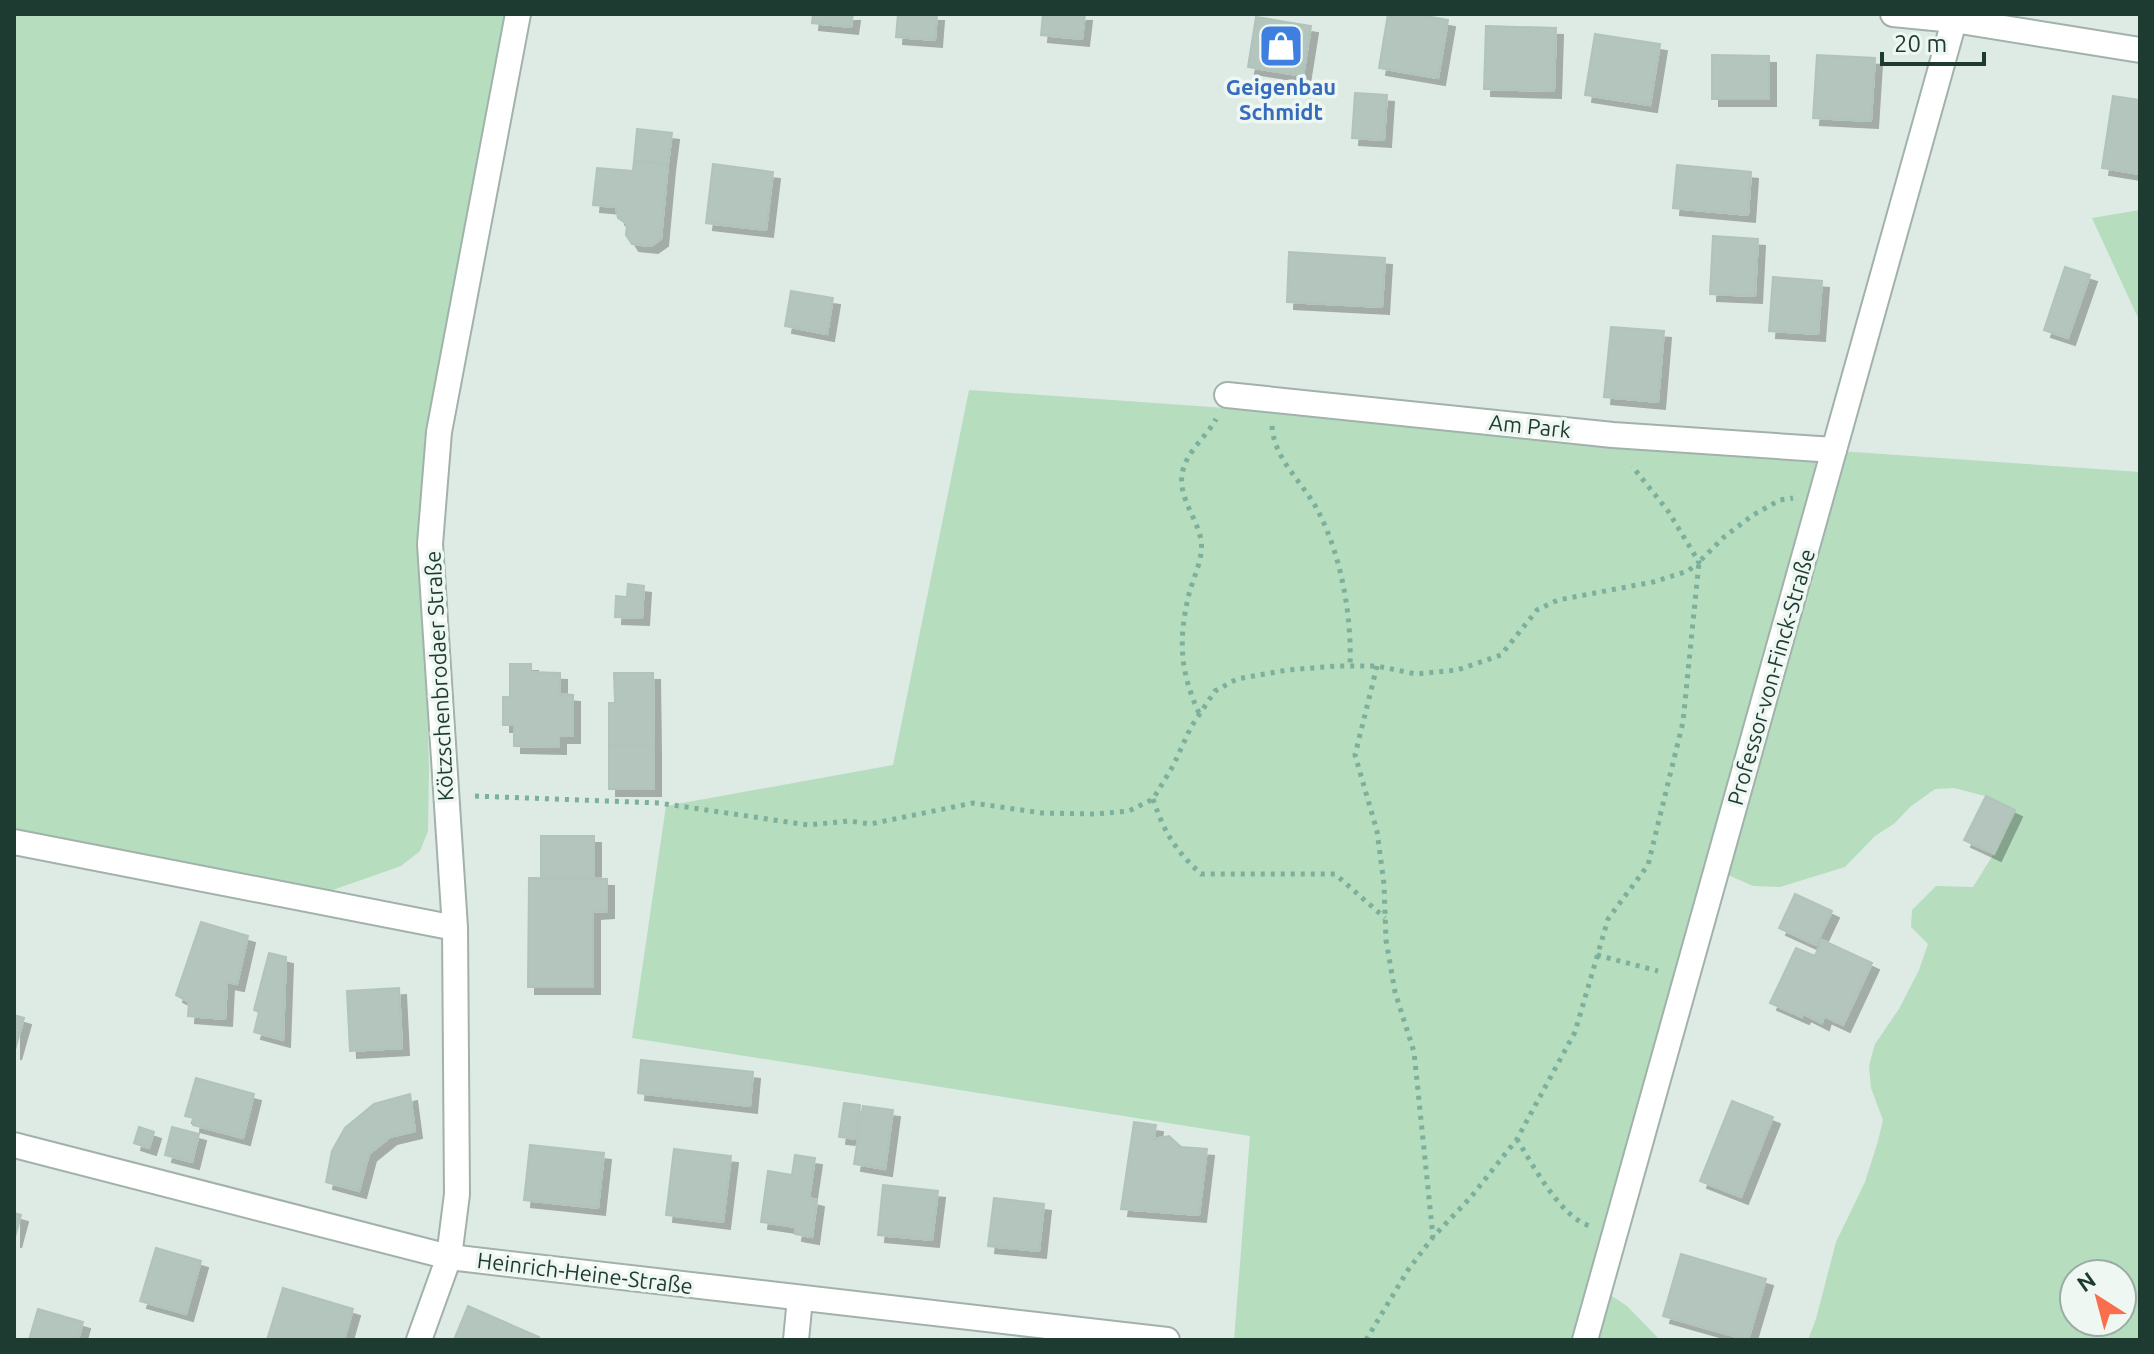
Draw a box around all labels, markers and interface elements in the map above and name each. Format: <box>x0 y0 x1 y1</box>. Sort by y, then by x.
scale bar <box>1882 16 1984 66</box>
shop icon: Geigenbau Schmidt <box>1257 22 1305 70</box>
text: 20 m <box>1894 30 1947 57</box>
place label: Geigenbau Schmidt <box>1226 74 1336 124</box>
street label: Am Park <box>1488 409 1572 442</box>
street label: Professor-von-Finck-Straße <box>1722 546 1819 808</box>
street label: Kötzschenbrodaer Straße <box>419 550 458 802</box>
street label: Heinrich-Heine-Straße <box>476 1247 694 1298</box>
north arrow <box>2058 1258 2138 1338</box>
text: N <box>2072 1266 2100 1296</box>

